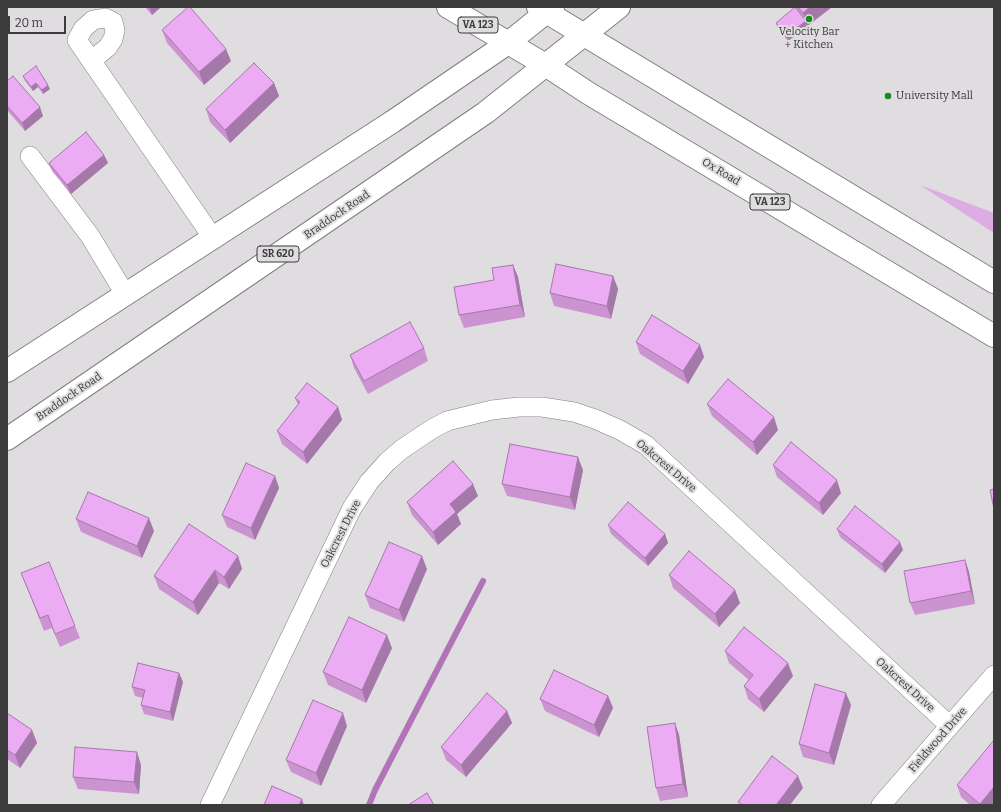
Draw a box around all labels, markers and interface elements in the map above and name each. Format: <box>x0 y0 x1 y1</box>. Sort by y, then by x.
scale bar <box>10 8 68 34</box>
marker: Velocity Bar + Kitchen <box>804 14 814 24</box>
text: 20 m <box>15 16 43 30</box>
road number: VA 123 <box>458 17 498 33</box>
place label: Velocity Bar + Kitchen <box>779 25 839 51</box>
place label: University Mall <box>896 89 973 103</box>
marker: University Mall <box>883 91 893 101</box>
street label: Ox Road <box>700 156 742 188</box>
street label: Braddock Road <box>302 188 372 242</box>
road number: VA 123 <box>750 194 790 210</box>
road number: SR 620 <box>257 246 299 262</box>
street label: Braddock Road <box>34 370 104 424</box>
street label: Oakcrest Drive <box>633 437 699 495</box>
street label: Oakcrest Drive <box>318 498 364 570</box>
street label: Oakcrest Drive <box>873 655 937 715</box>
street label: Fieldwood Drive <box>906 705 970 775</box>

